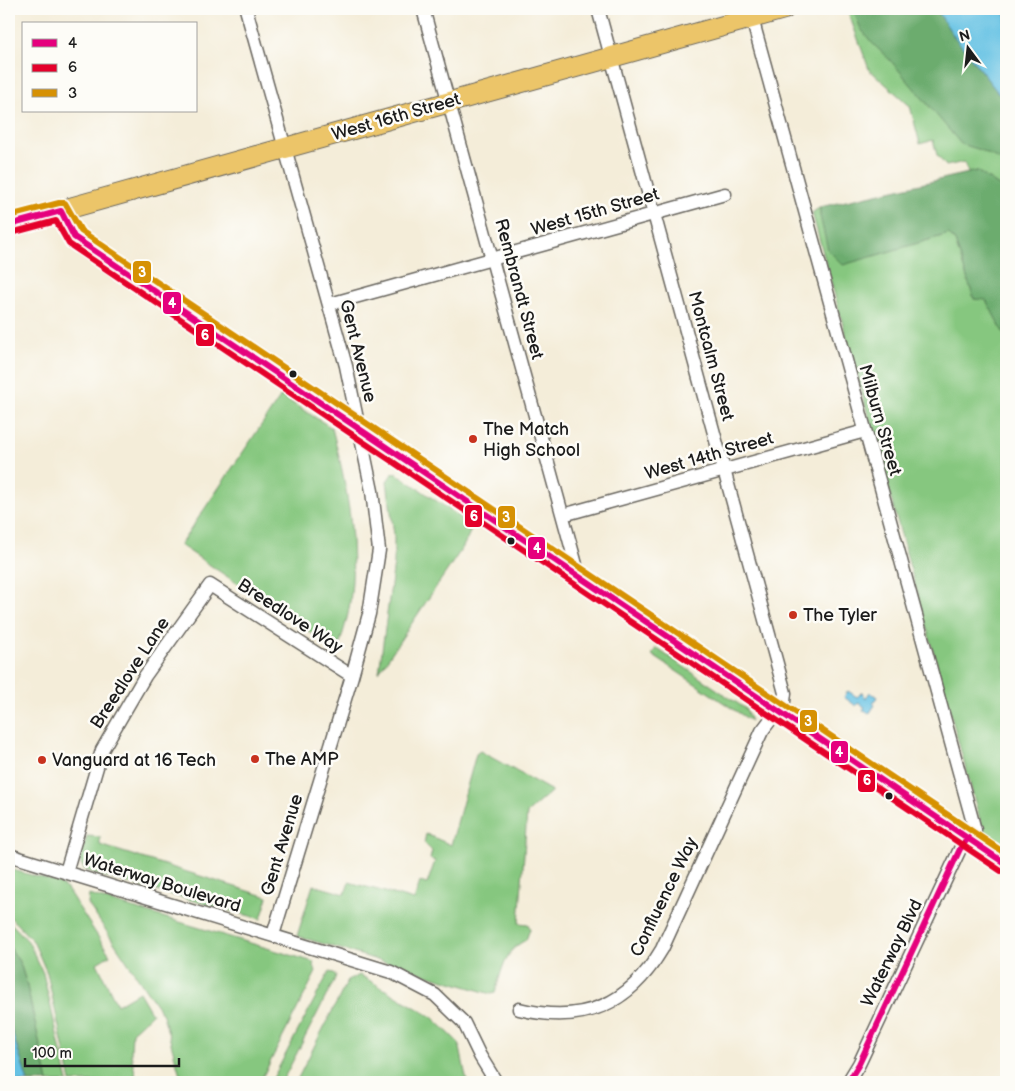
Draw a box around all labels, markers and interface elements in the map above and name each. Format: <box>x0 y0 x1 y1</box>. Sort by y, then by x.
legend <box>22 22 198 112</box>
north arrow <box>942 22 992 72</box>
text: N <box>957 26 972 45</box>
text: 4 <box>68 34 77 53</box>
text: 6 <box>68 58 77 77</box>
text: 3 <box>68 84 77 103</box>
street label: West 16th Street <box>329 88 463 145</box>
street label: West 15th Street <box>529 184 662 240</box>
street label: Rembrandt Street <box>490 216 548 362</box>
line badge: 3 <box>132 260 152 284</box>
text: 3 <box>138 264 146 281</box>
street label: Montcalm Street <box>684 289 739 424</box>
line badge: 4 <box>162 291 182 315</box>
text: 4 <box>168 295 177 312</box>
street label: Gent Avenue <box>335 297 381 405</box>
line badge: 6 <box>195 323 215 347</box>
text: 6 <box>201 327 209 344</box>
street label: Milburn Street <box>854 362 906 478</box>
unlabelled marker <box>288 369 298 379</box>
place label: The Match High School <box>483 419 580 461</box>
street label: West 14th Street <box>642 427 776 484</box>
marker: The Match High School <box>467 433 479 445</box>
line badge: 6 <box>464 504 483 528</box>
line badge: 3 <box>497 505 516 529</box>
text: 6 <box>470 508 478 525</box>
text: 3 <box>502 509 510 526</box>
unlabelled marker <box>506 536 516 546</box>
line badge: 4 <box>527 536 546 560</box>
text: 4 <box>533 540 542 557</box>
street label: Breedlove Way <box>233 574 347 658</box>
place label: The Tyler <box>803 605 877 626</box>
marker: The Tyler <box>787 609 799 621</box>
street label: Breedlove Lane <box>86 613 174 733</box>
line badge: 3 <box>799 709 818 733</box>
text: 3 <box>804 713 812 730</box>
line badge: 4 <box>830 740 849 764</box>
text: 4 <box>835 744 844 761</box>
place label: The AMP <box>265 749 339 770</box>
place label: Vanguard at 16 Tech <box>52 750 216 771</box>
marker: The AMP <box>249 753 261 765</box>
marker: Vanguard at 16 Tech <box>36 754 48 766</box>
line badge: 6 <box>857 769 876 793</box>
text: 6 <box>863 772 871 789</box>
street label: Gent Avenue <box>257 791 308 898</box>
unlabelled marker <box>884 791 894 801</box>
street label: Confluence Way <box>626 833 702 960</box>
street label: Waterway Boulevard <box>81 849 243 917</box>
street label: Waterway Blvd <box>857 896 927 1010</box>
scale bar <box>25 1036 179 1068</box>
text: 100 m <box>32 1044 72 1063</box>

